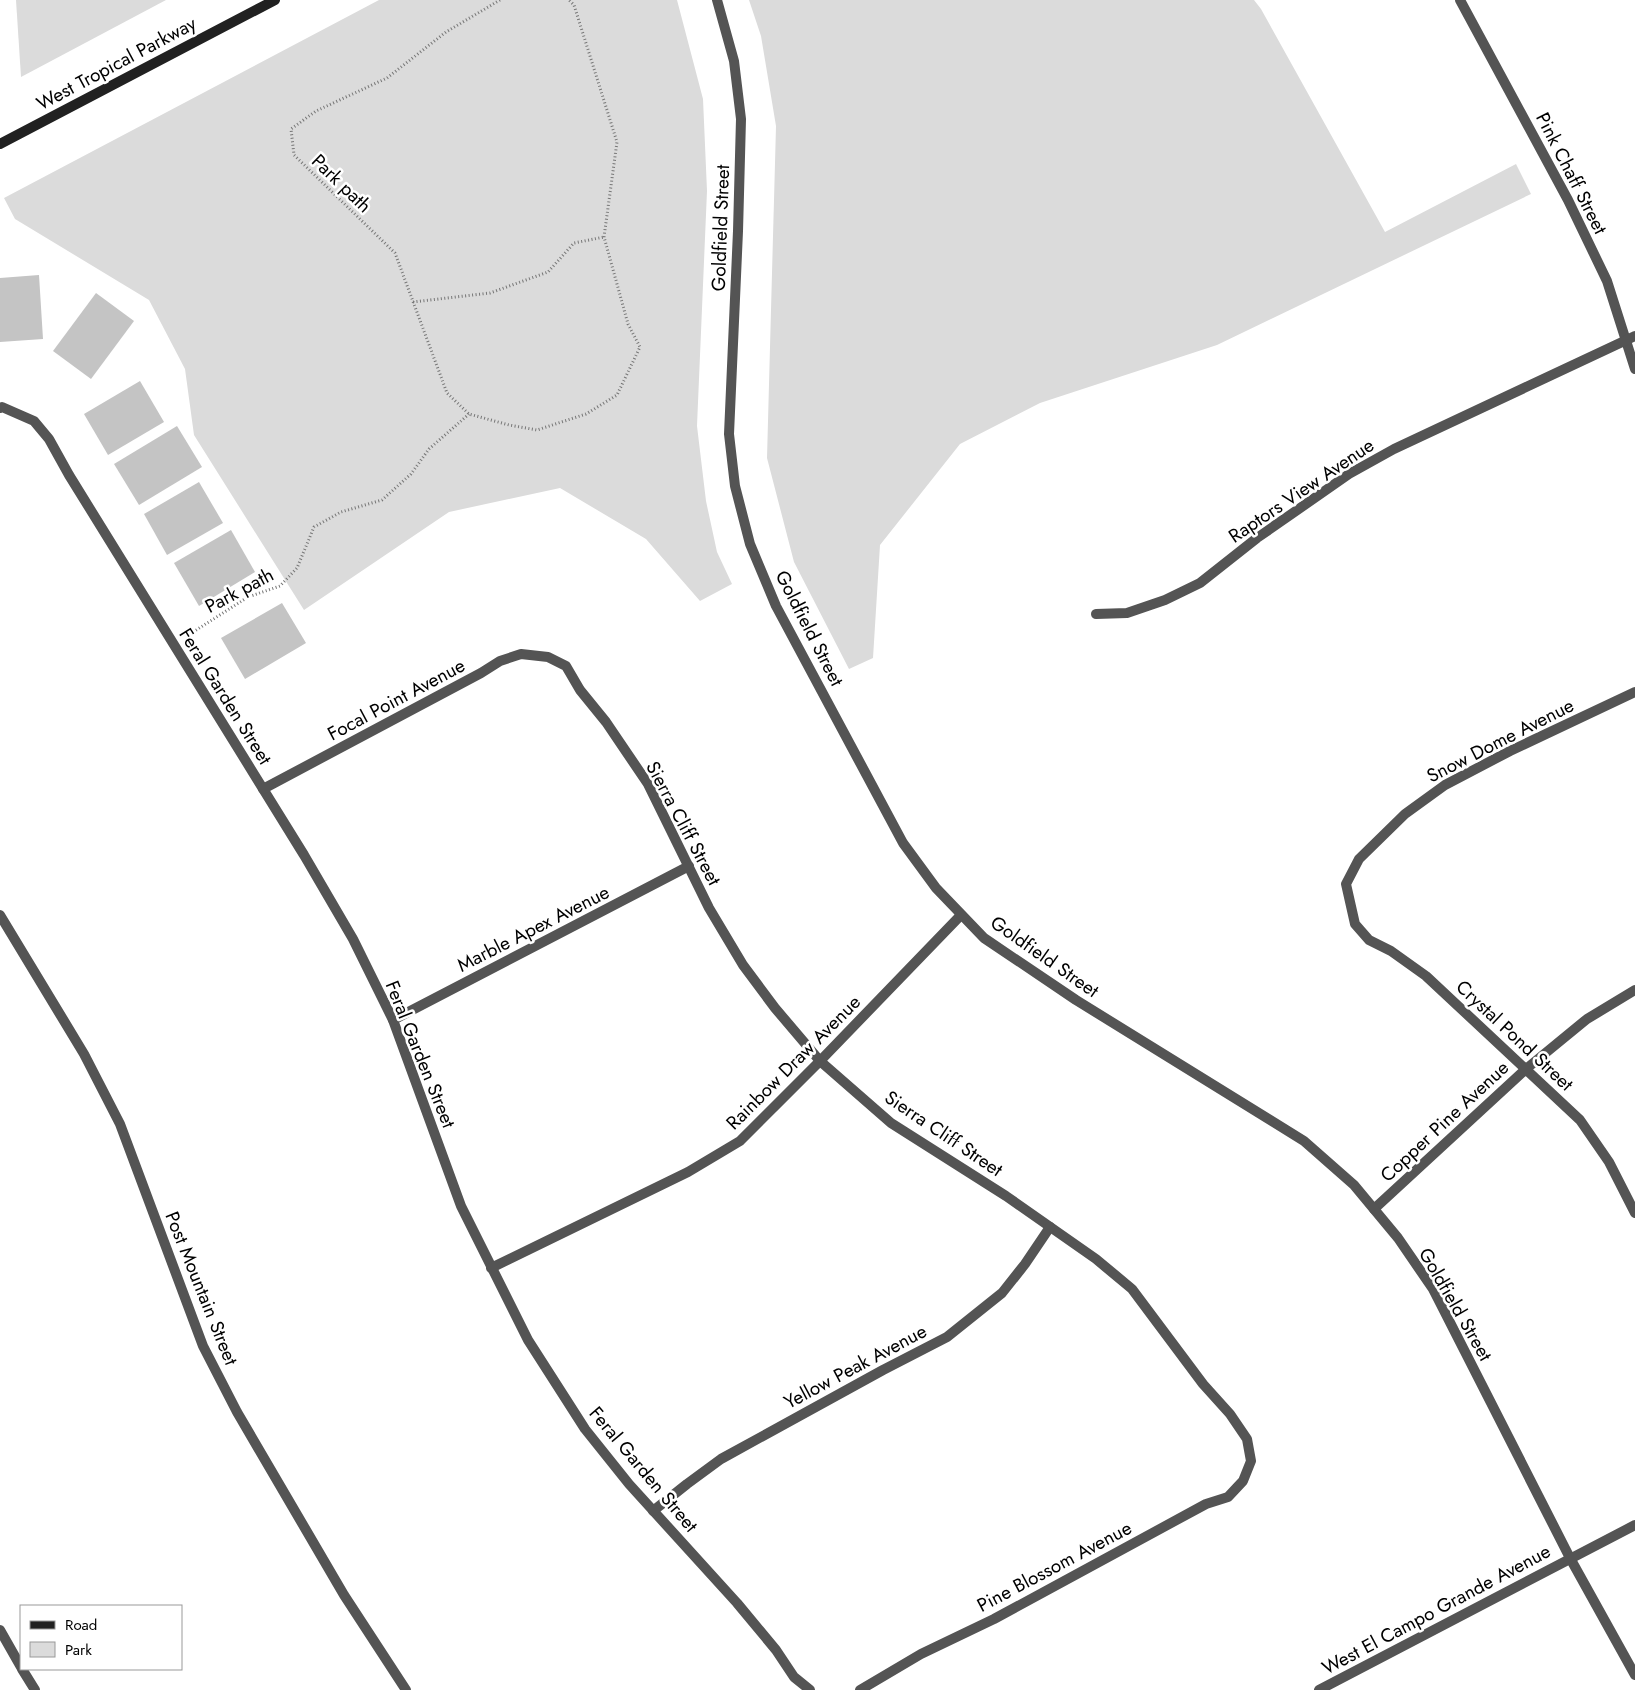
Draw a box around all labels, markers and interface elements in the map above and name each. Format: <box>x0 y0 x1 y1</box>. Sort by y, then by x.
street label: West Tropical Parkway <box>32 10 201 117</box>
street label: Pink Chaff Street <box>1529 108 1614 239</box>
street label: Park path <box>306 148 378 219</box>
street label: Goldfield Street <box>705 164 736 292</box>
street label: Raptors View Avenue <box>1223 432 1380 549</box>
street label: Park path <box>200 561 278 620</box>
street label: Goldfield Street <box>769 566 851 691</box>
street label: Feral Garden Street <box>173 623 279 770</box>
street label: Focal Point Avenue <box>323 652 470 747</box>
street label: Snow Dome Avenue <box>1422 692 1579 789</box>
street label: Sierra Cliff Street <box>639 756 728 891</box>
street label: Marble Apex Avenue <box>452 878 614 978</box>
street label: Goldfield Street <box>985 909 1105 1004</box>
street label: Crystal Pond Street <box>1450 974 1580 1097</box>
street label: Feral Garden Street <box>379 977 463 1132</box>
street label: Rainbow Draw Avenue <box>720 989 867 1136</box>
street label: Copper Pine Avenue <box>1374 1054 1515 1188</box>
street label: Sierra Cliff Street <box>879 1084 1009 1183</box>
street label: Post Mountain Street <box>158 1207 245 1369</box>
street label: Goldfield Street <box>1412 1243 1499 1366</box>
street label: Yellow Peak Avenue <box>779 1317 932 1415</box>
street label: Feral Garden Street <box>583 1401 705 1538</box>
street label: Pine Blossom Avenue <box>972 1514 1136 1619</box>
street label: West El Campo Grande Avenue <box>1317 1538 1555 1681</box>
legend <box>20 1605 182 1670</box>
text: Road <box>65 1614 97 1636</box>
text: Park <box>65 1639 92 1661</box>

